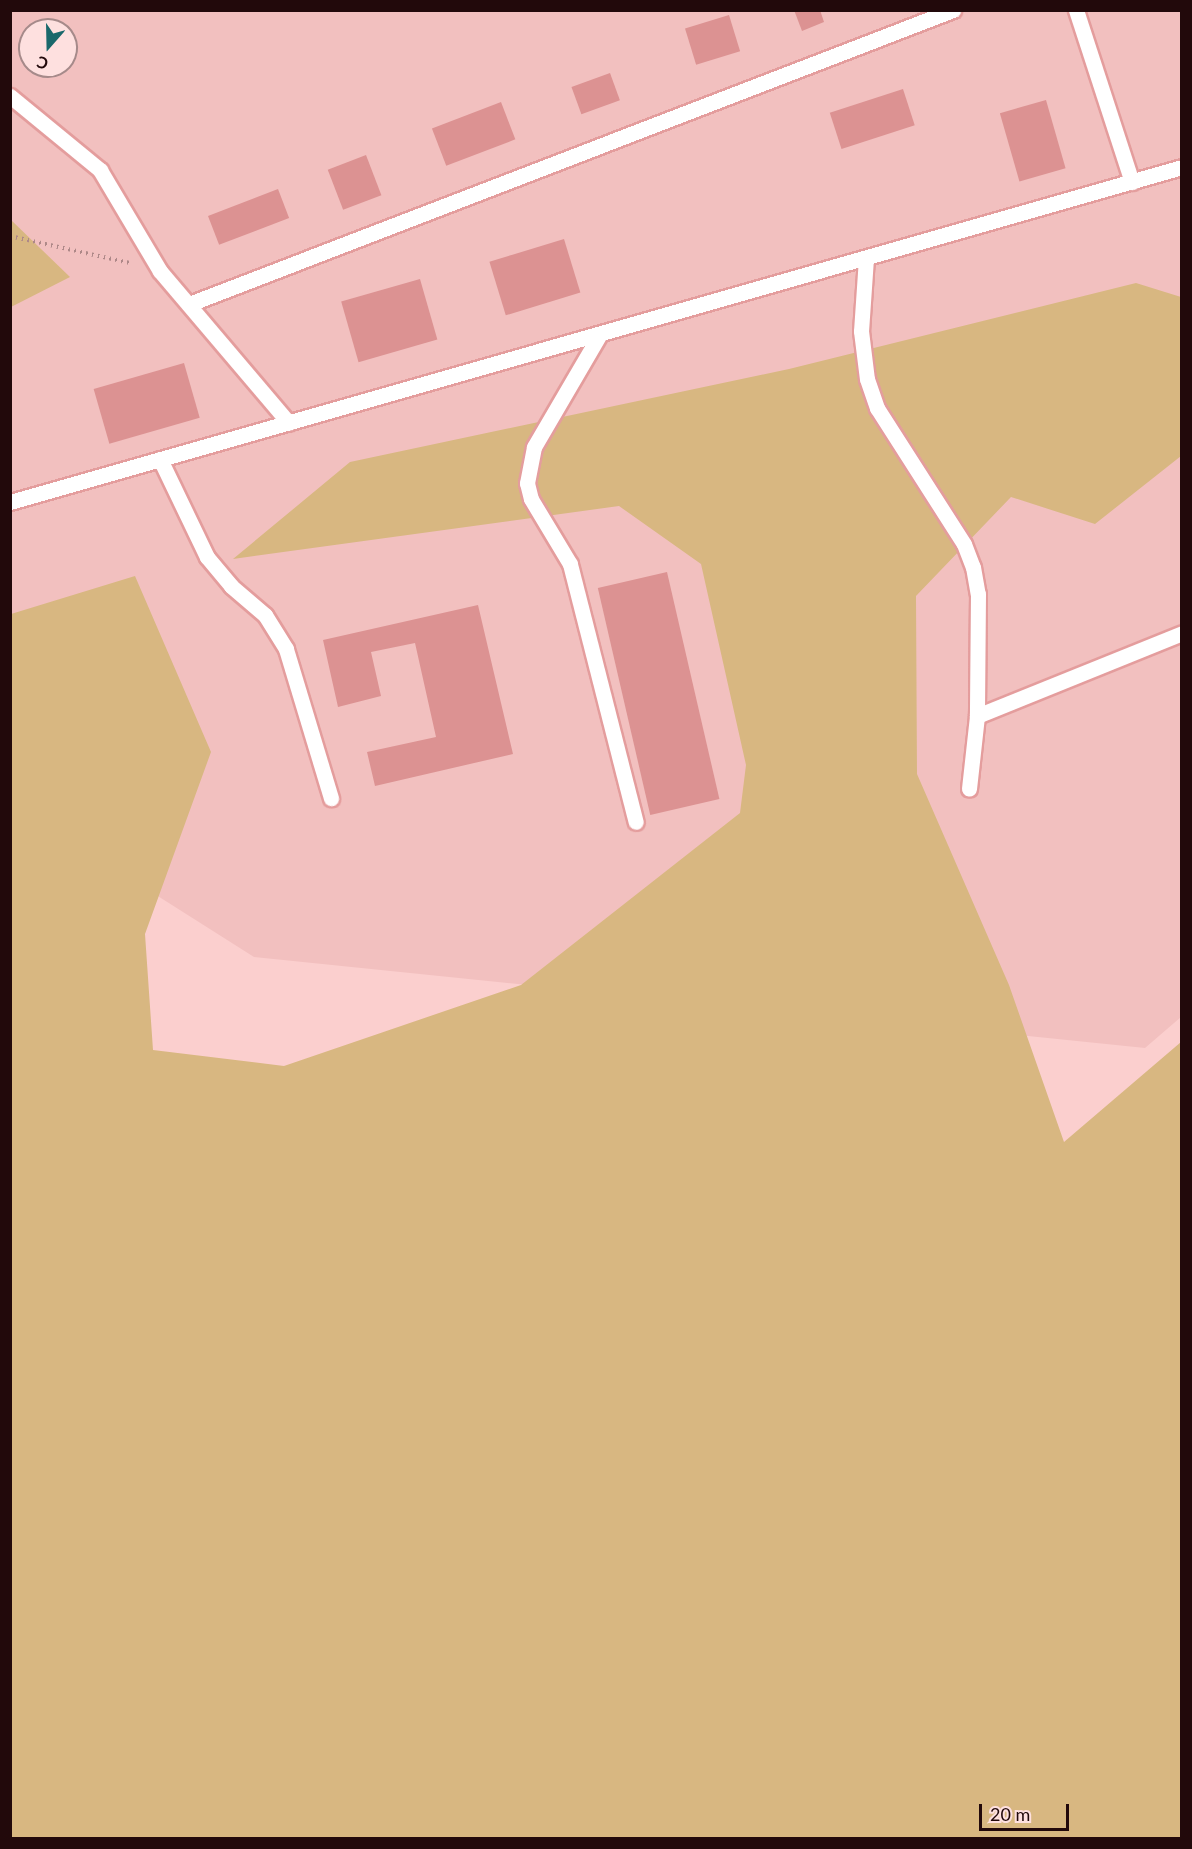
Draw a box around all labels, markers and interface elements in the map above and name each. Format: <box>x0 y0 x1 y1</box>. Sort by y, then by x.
north arrow <box>18 18 78 78</box>
text: С <box>34 53 51 74</box>
scale bar <box>982 1792 1072 1830</box>
text: 20 m <box>990 1803 1030 1825</box>

